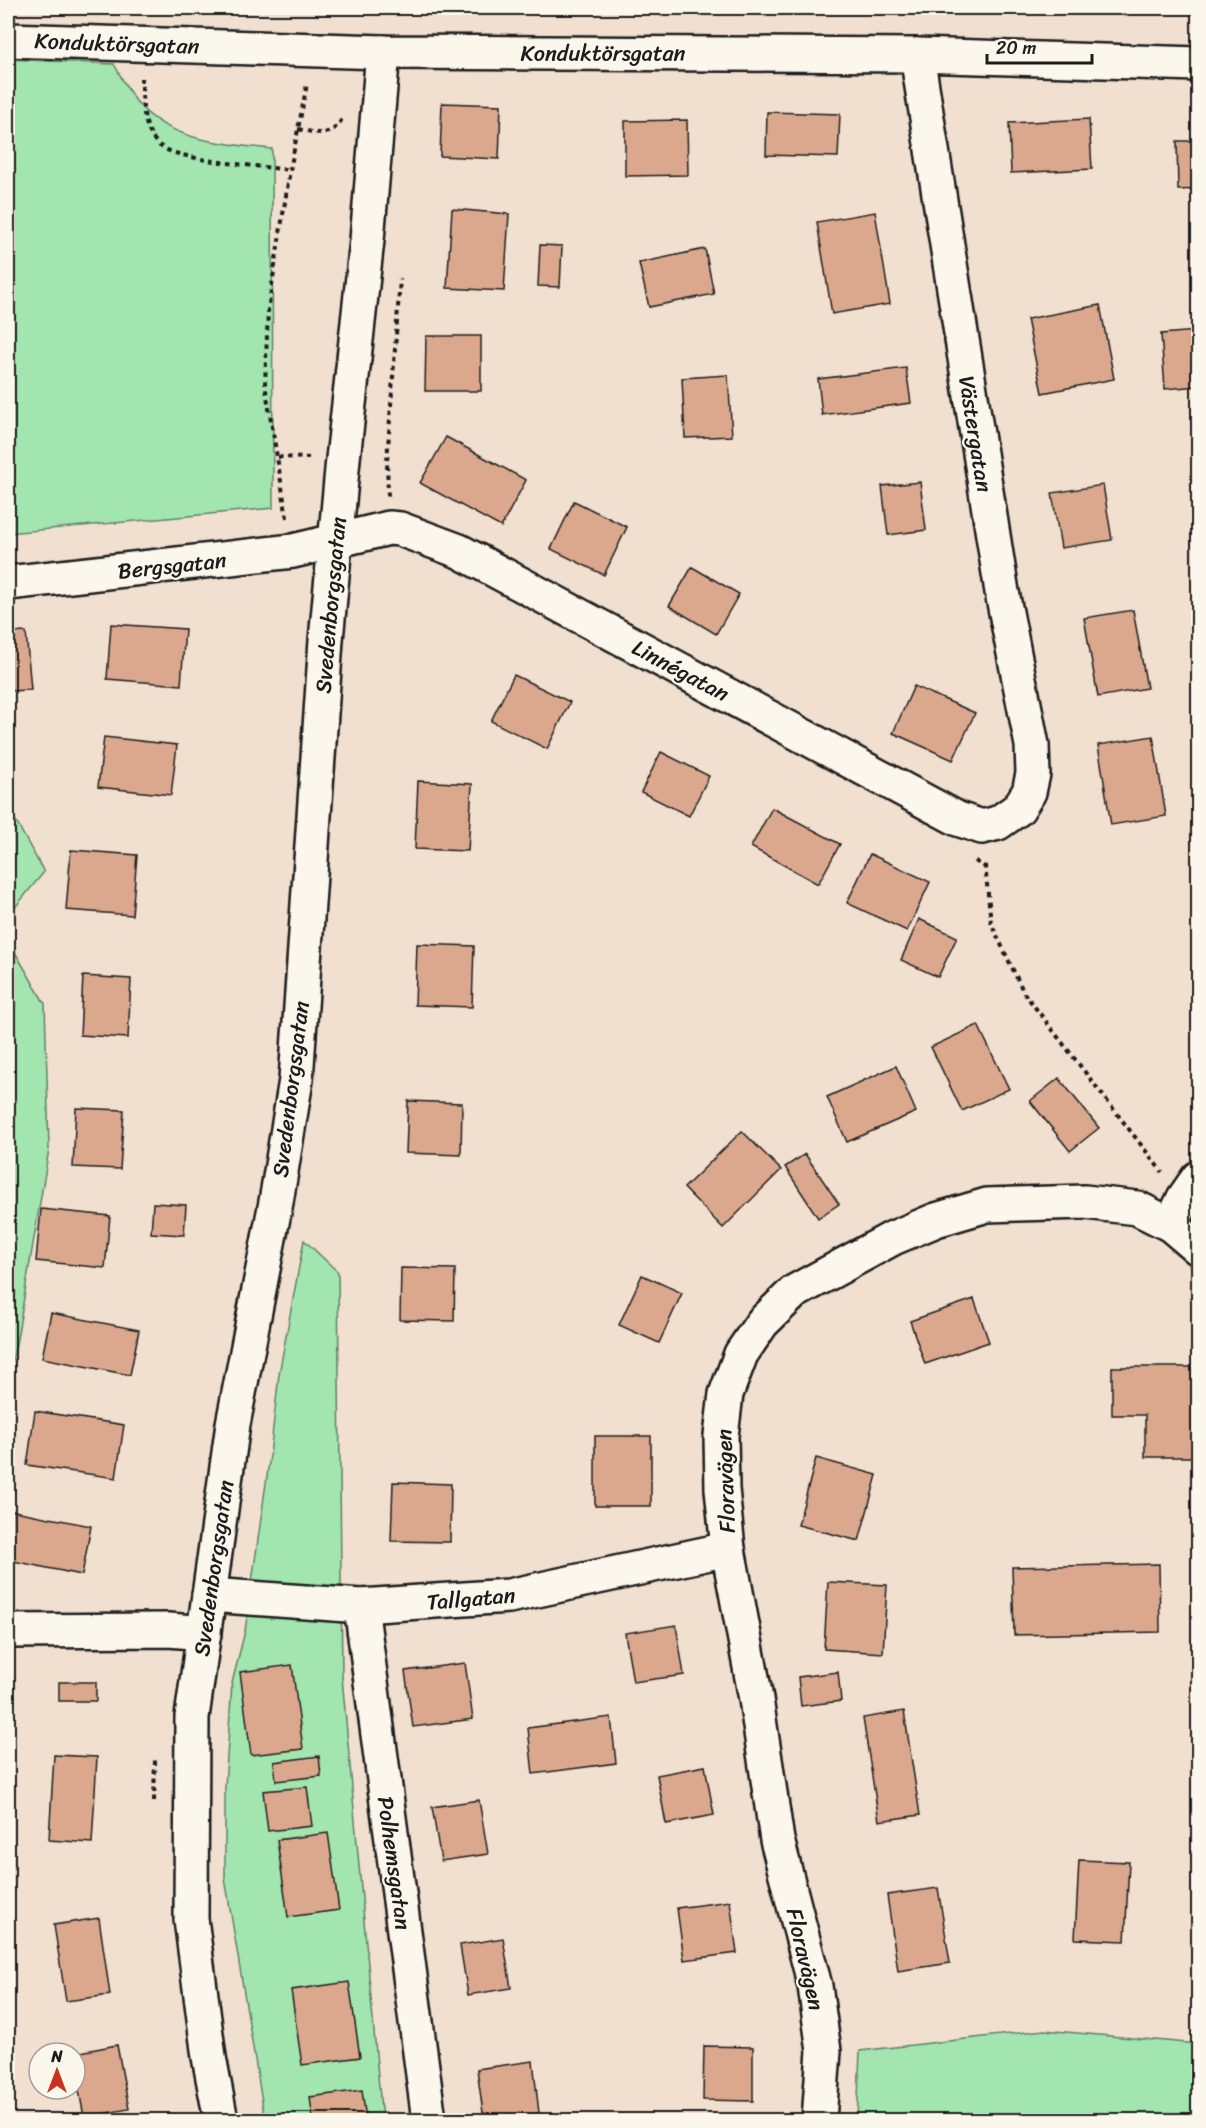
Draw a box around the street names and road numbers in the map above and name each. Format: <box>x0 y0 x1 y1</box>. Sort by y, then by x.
street label: Konduktörsgatan <box>34 21 200 66</box>
street label: Konduktörsgatan <box>520 34 686 73</box>
street label: Västergatan <box>947 373 1004 495</box>
street label: Svedenborgsgatan <box>303 515 358 695</box>
street label: Bergsgatan <box>116 540 228 591</box>
street label: Linnégatan <box>625 628 737 713</box>
street label: Svedenborgsgatan <box>260 999 321 1179</box>
street label: Floravägen <box>704 1428 747 1534</box>
street label: Svedenborgsgatan <box>182 1477 245 1659</box>
street label: Tallgatan <box>425 1575 517 1622</box>
street label: Polhemsgatan <box>366 1794 423 1933</box>
street label: Floravägen <box>775 1904 836 2014</box>

